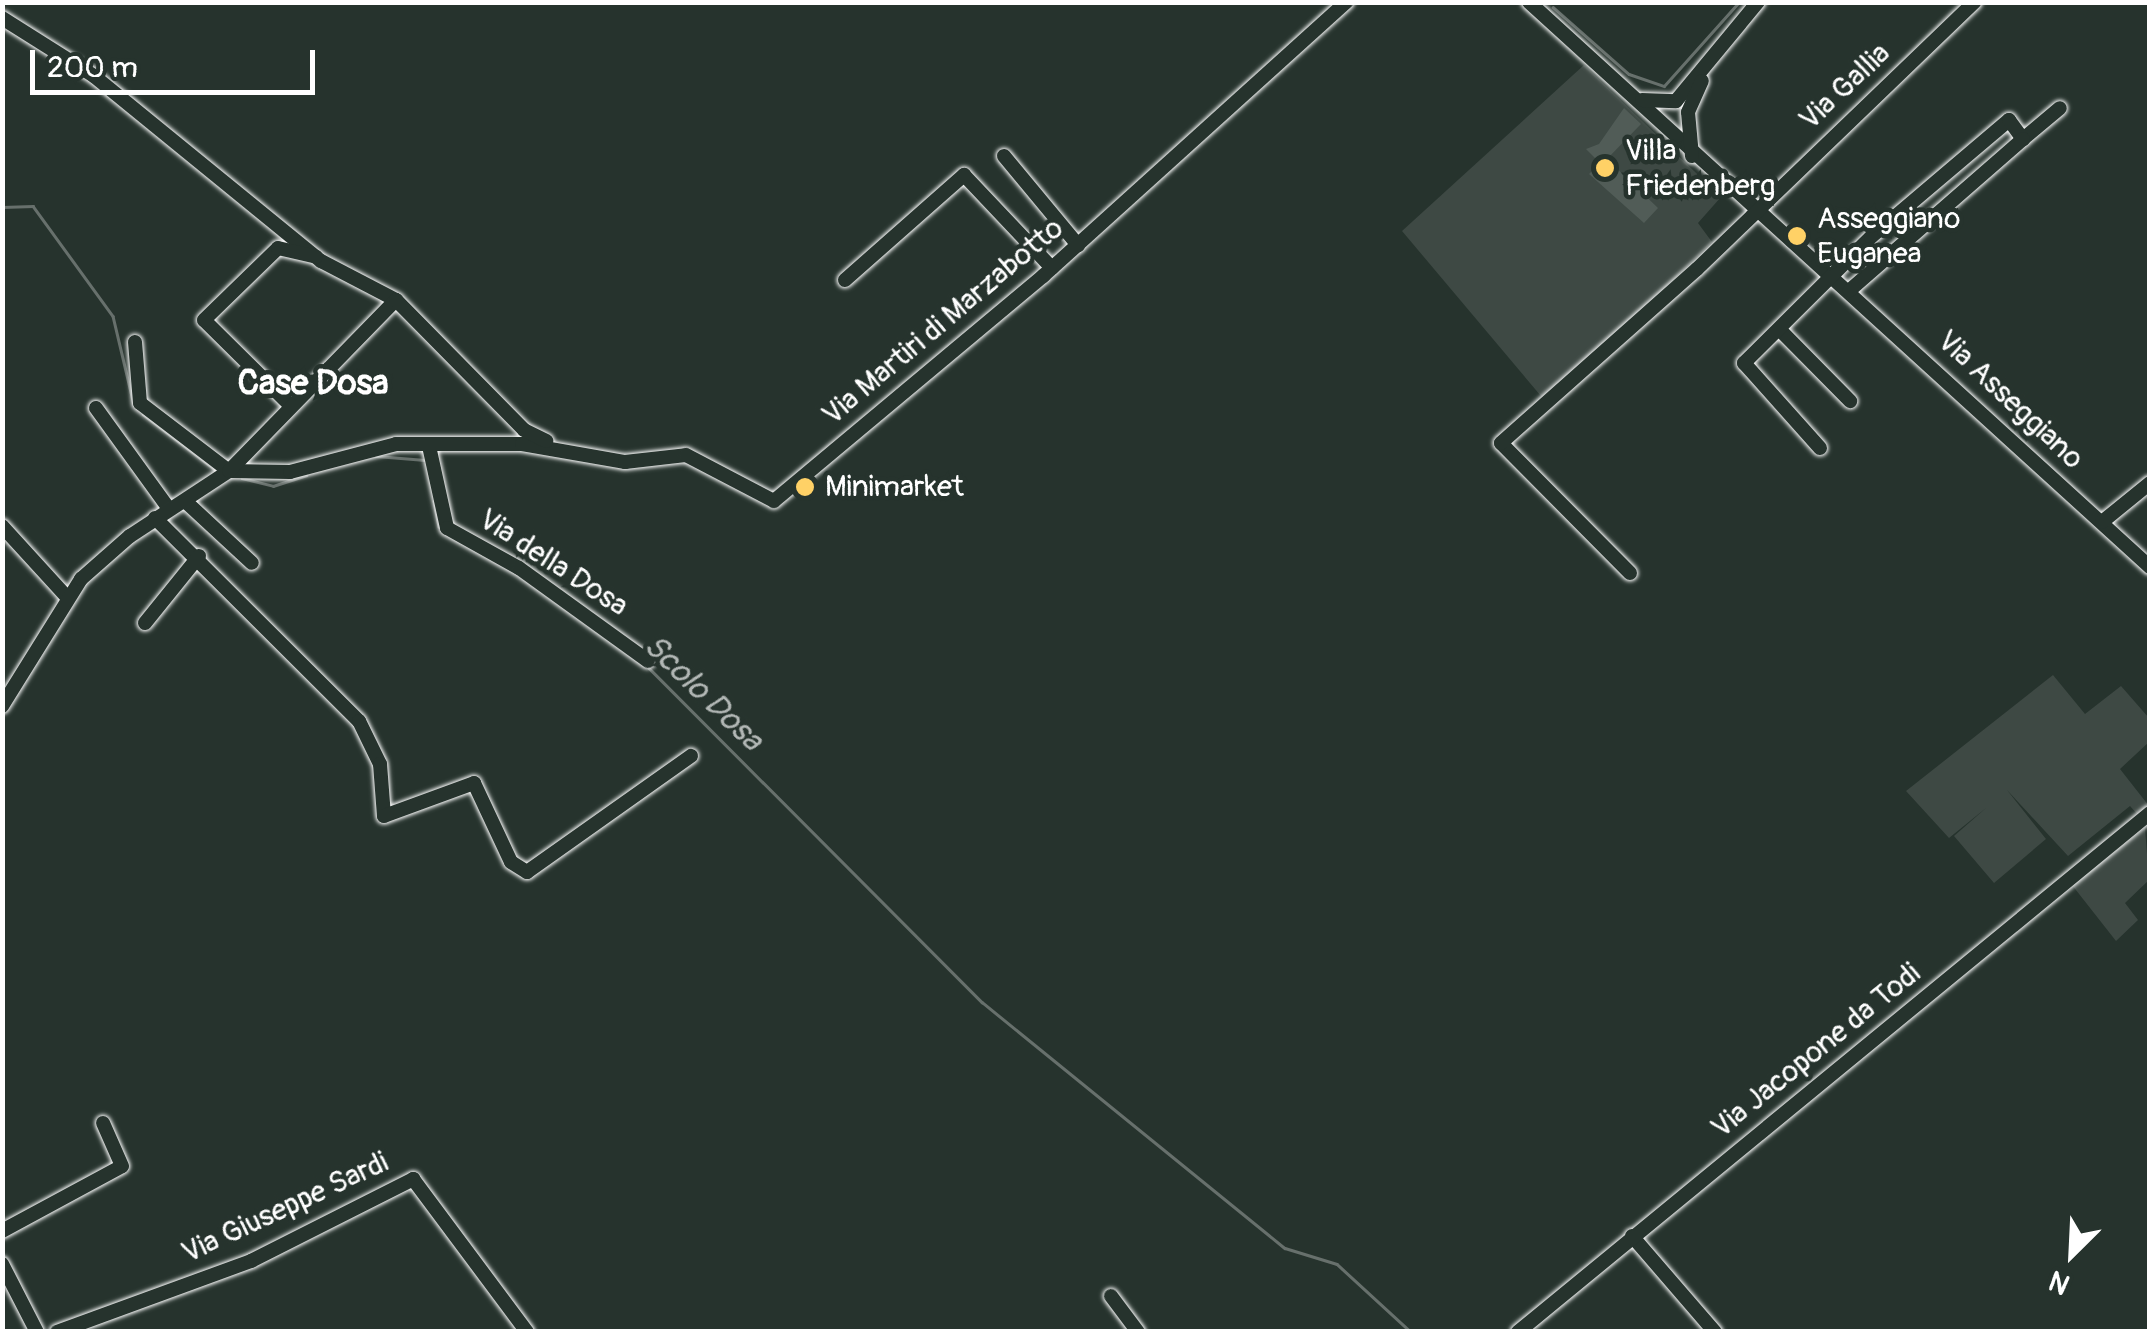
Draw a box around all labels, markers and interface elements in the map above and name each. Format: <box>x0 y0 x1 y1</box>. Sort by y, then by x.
scale bar <box>35 30 320 92</box>
street label: Via Gallia <box>1792 36 1898 138</box>
text: 200 m <box>47 49 138 86</box>
place label: Villa Friedenberg <box>1625 133 1775 204</box>
marker: Villa Friedenberg <box>1594 157 1616 179</box>
place label: Asseggiano Euganea <box>1817 201 1960 272</box>
street label: Via Martiri di Marzabotto <box>815 211 1071 433</box>
marker: Asseggiano Euganea <box>1786 225 1808 247</box>
street label: Via Asseggiano <box>1929 323 2091 477</box>
district label: Case Dosa <box>237 362 389 404</box>
place label: Minimarket <box>825 469 964 505</box>
marker: Minimarket <box>794 476 816 498</box>
street label: Via della Dosa <box>472 501 634 625</box>
water label: Scolo Dosa <box>636 627 770 759</box>
street label: Via Jacopone da Todi <box>1704 956 1928 1146</box>
street label: Via Giuseppe Sardi <box>176 1144 394 1272</box>
north arrow <box>2022 1204 2122 1304</box>
text: N <box>2044 1262 2075 1302</box>

